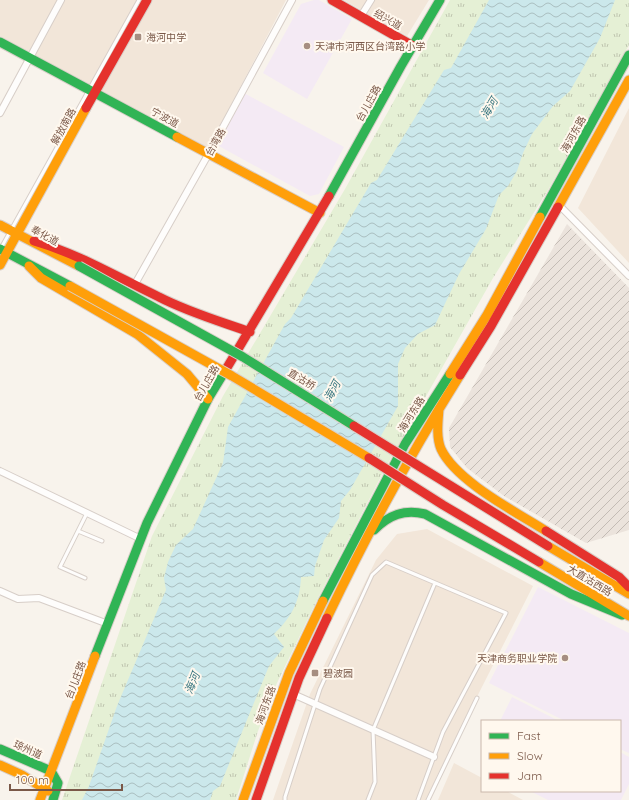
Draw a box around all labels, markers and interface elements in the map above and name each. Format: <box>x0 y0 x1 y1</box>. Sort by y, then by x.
street label: 绍兴道 <box>371 6 404 32</box>
place label: 海河中学 <box>146 31 186 44</box>
marker: 海河中学 <box>133 32 143 42</box>
place label: 天津市河西区台湾路小学 <box>315 40 425 53</box>
marker: 天津市河西区台湾路小学 <box>302 41 312 51</box>
street label: 台儿庄路 <box>353 83 384 124</box>
water label: 海河 <box>477 93 502 121</box>
street label: 宁波道 <box>148 105 181 130</box>
street label: 解放南路 <box>48 106 79 147</box>
street label: 海河东路 <box>558 114 589 155</box>
street label: 台湾路 <box>202 126 228 159</box>
street label: 奉化道 <box>28 223 61 248</box>
street label: 台儿庄路 <box>191 363 222 404</box>
street label: 直沽桥 <box>286 366 318 393</box>
water label: 海河 <box>321 376 344 404</box>
street label: 海河东路 <box>395 394 428 435</box>
street label: 大直沽西路 <box>565 562 615 599</box>
place label: 天津商务职业学院 <box>477 652 557 665</box>
marker: 天津商务职业学院 <box>560 653 570 663</box>
street label: 台儿庄路 <box>62 659 89 701</box>
place label: 碧波园 <box>323 667 353 680</box>
water label: 海河 <box>181 668 203 696</box>
marker: 碧波园 <box>310 668 320 678</box>
street label: 海河东路 <box>253 684 278 726</box>
legend <box>481 720 621 792</box>
text: Fast <box>517 728 541 743</box>
street label: 琼州道 <box>11 737 44 761</box>
text: Slow <box>517 748 543 763</box>
scale bar <box>10 766 122 792</box>
text: Jam <box>517 768 542 783</box>
text: 100 m <box>16 772 49 787</box>

